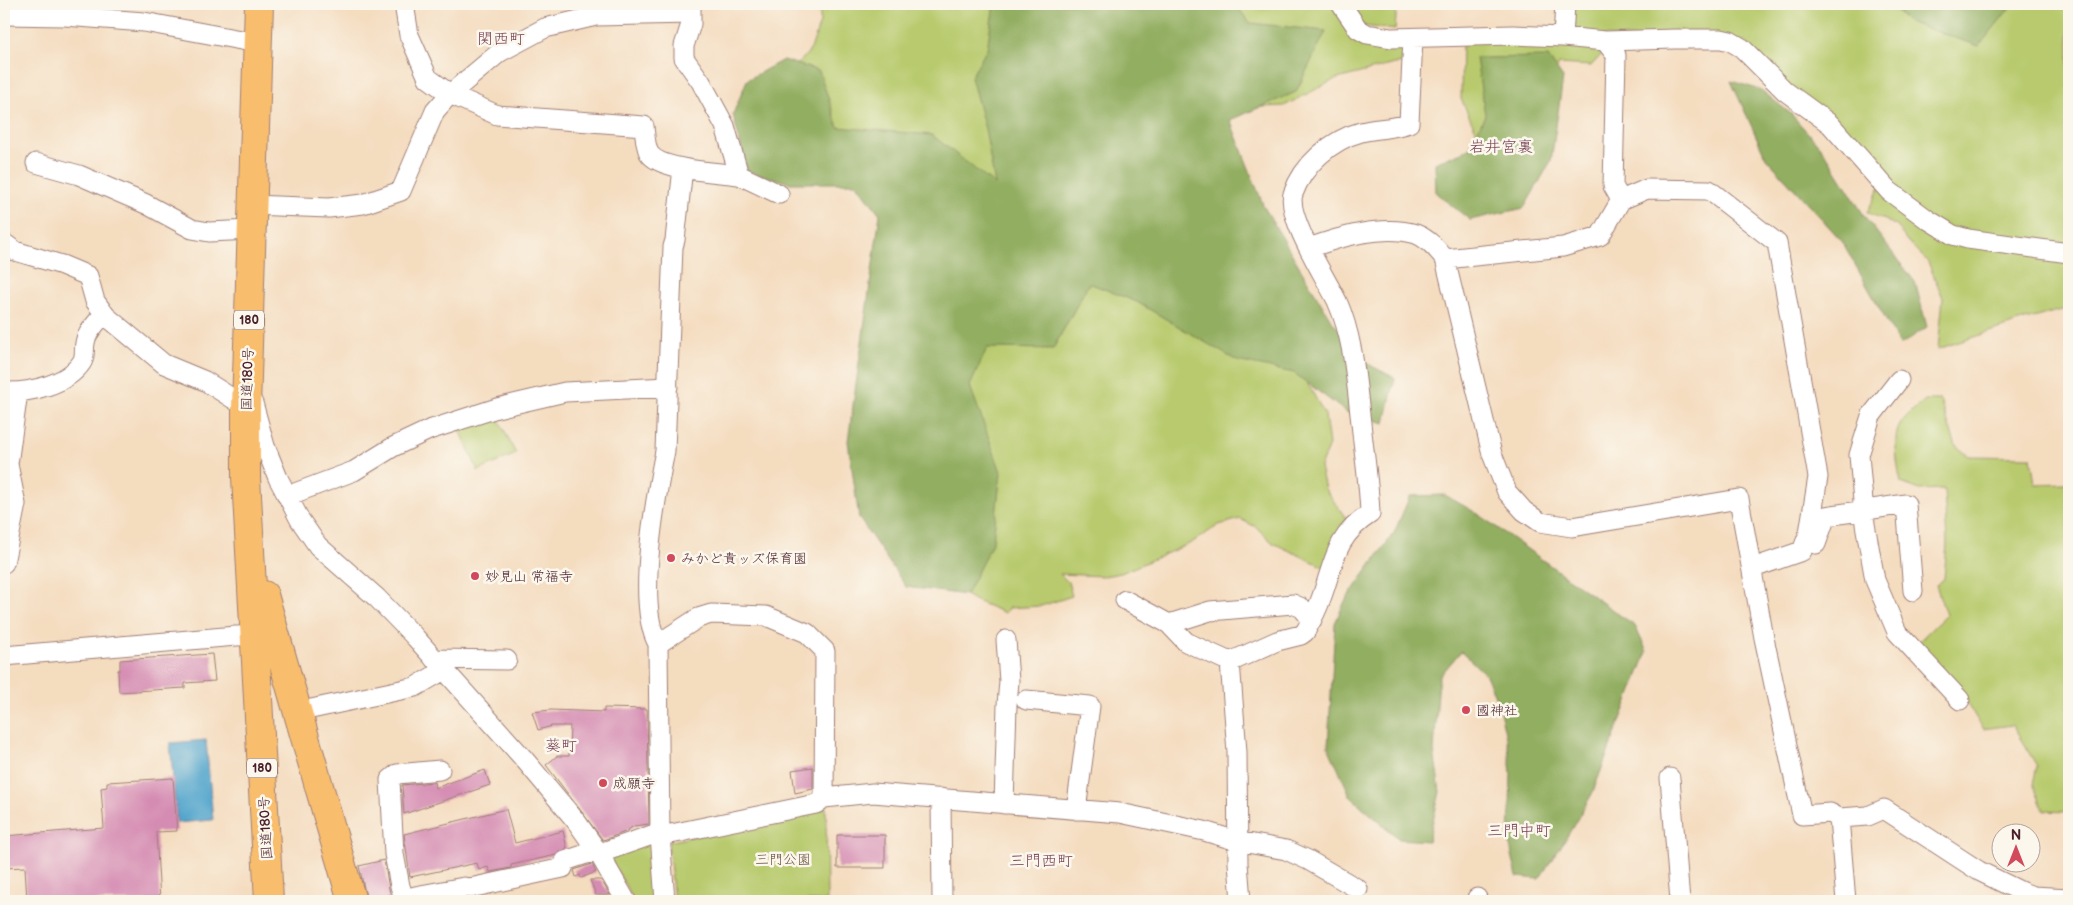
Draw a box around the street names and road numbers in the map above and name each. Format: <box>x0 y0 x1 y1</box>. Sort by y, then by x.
road number: 180 <box>234 310 264 330</box>
street label: 国道180号 <box>238 347 257 411</box>
road number: 180 <box>247 758 277 778</box>
street label: 国道180号 <box>255 796 276 860</box>

